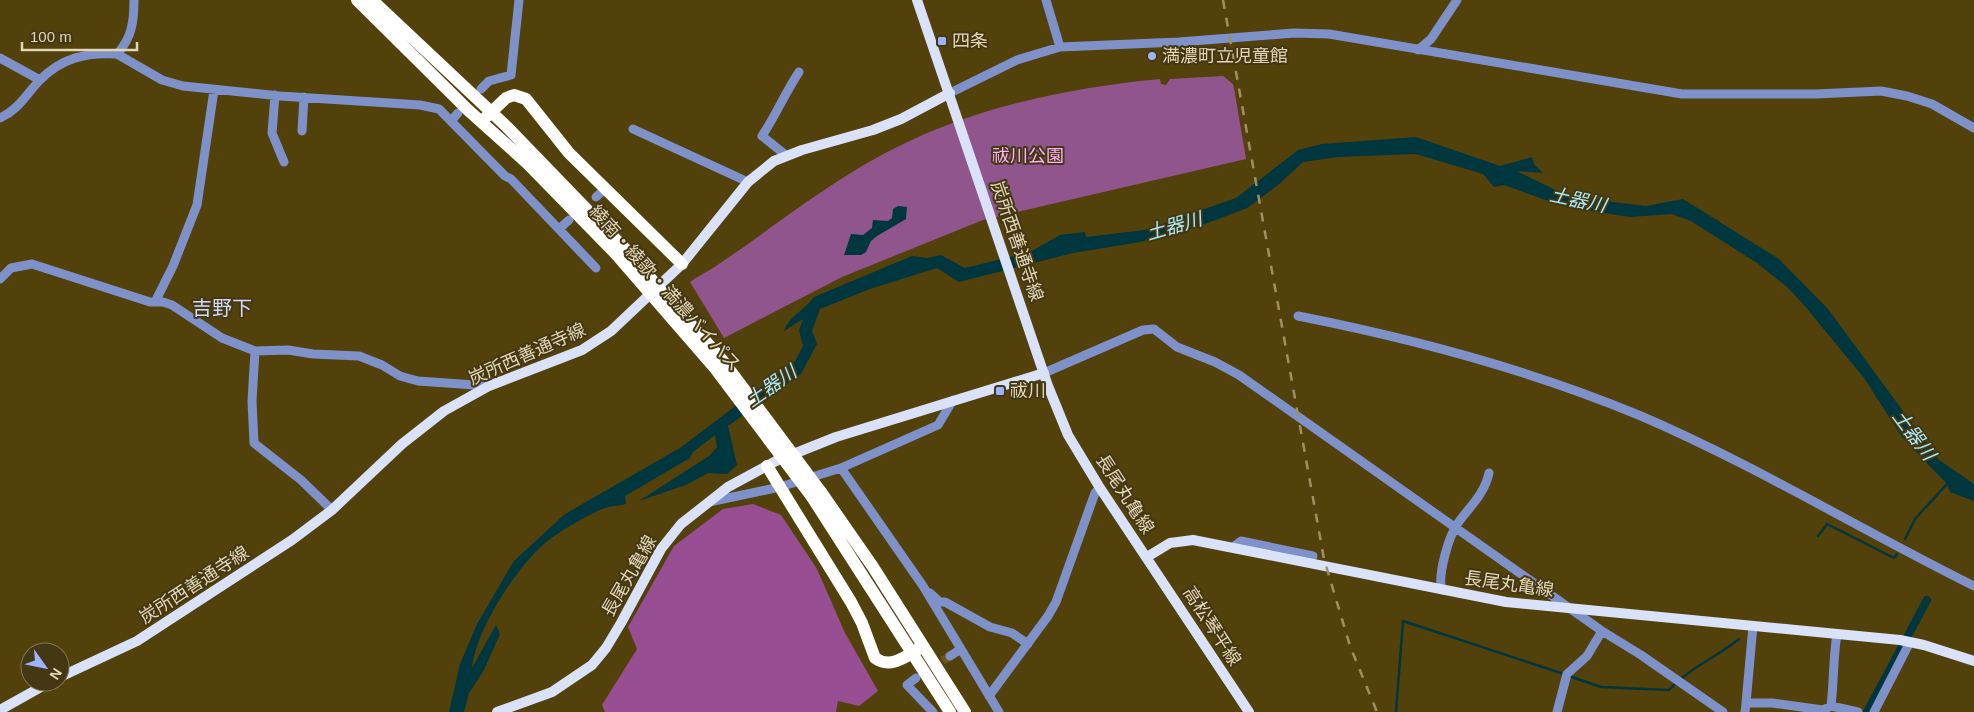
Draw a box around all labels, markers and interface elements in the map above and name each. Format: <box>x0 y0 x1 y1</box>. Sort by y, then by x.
scale bar <box>22 20 138 52</box>
text: 100 m <box>30 28 72 45</box>
place label: 四条 <box>952 31 988 51</box>
marker: 四条 <box>936 35 948 47</box>
place label: 満濃町立児童館 <box>1162 46 1288 66</box>
marker: 満濃町立児童館 <box>1146 50 1158 62</box>
park label: 祓川公園 <box>992 146 1064 166</box>
street label: 炭所西善通寺線 <box>987 178 1047 304</box>
water label: 土器川 <box>1548 184 1610 217</box>
street label: 綾南・綾歌・満濃バイパス <box>585 201 745 375</box>
water label: 土器川 <box>1144 208 1206 244</box>
district label: 吉野下 <box>192 297 252 319</box>
street label: 炭所西善通寺線 <box>465 319 589 389</box>
water label: 土器川 <box>742 360 802 411</box>
place label: 祓川 <box>1010 381 1046 401</box>
marker: 祓川 <box>994 385 1006 397</box>
water label: 土器川 <box>1888 406 1941 466</box>
street label: 長尾丸亀線 <box>1092 451 1158 537</box>
street label: 長尾丸亀線 <box>598 532 660 620</box>
street label: 炭所西善通寺線 <box>136 542 252 628</box>
street label: 長尾丸亀線 <box>1463 568 1555 600</box>
street label: 高松琴平線 <box>1179 583 1245 669</box>
north arrow <box>20 642 70 692</box>
text: N <box>46 665 65 683</box>

